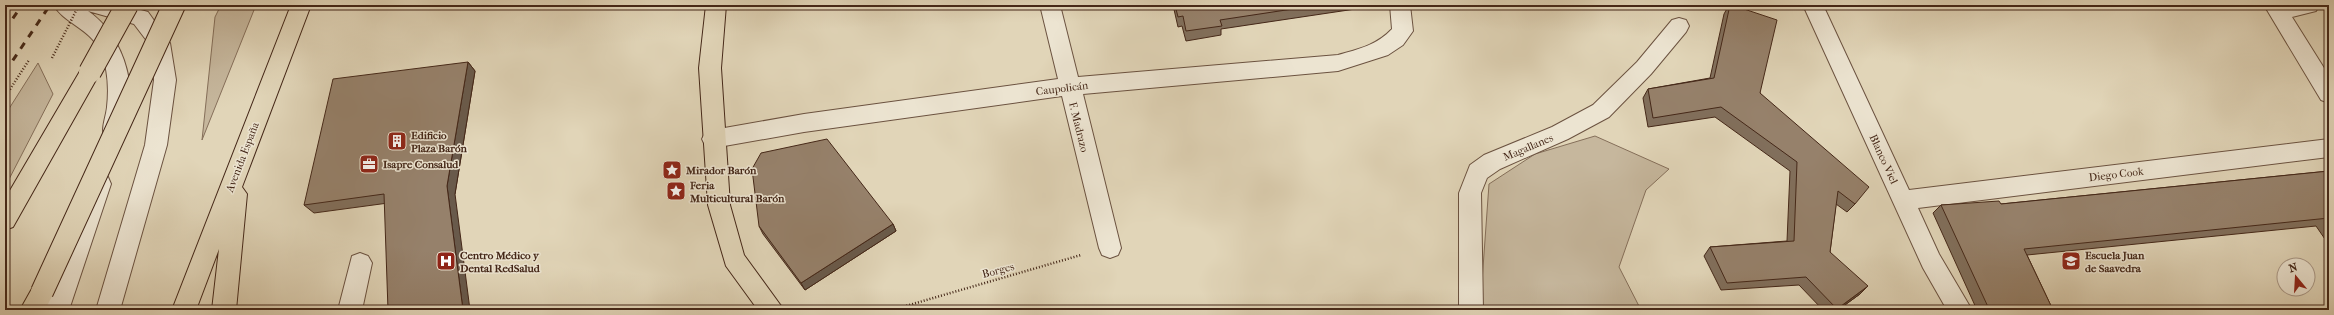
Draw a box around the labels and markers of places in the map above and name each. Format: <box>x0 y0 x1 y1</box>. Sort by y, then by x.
place label: Edificio Plaza Barón <box>411 129 467 155</box>
building icon: Edificio Plaza Barón <box>386 130 408 152</box>
office icon: Isapre Consalud <box>358 153 380 175</box>
place label: Isapre Consalud <box>383 158 459 171</box>
place icon: Mirador Barón <box>661 159 683 181</box>
place label: Mirador Barón <box>685 164 757 177</box>
place label: Feria Multicultural Barón <box>689 179 785 205</box>
place icon: Feria Multicultural Barón <box>665 180 687 202</box>
place label: Centro Médico y Dental RedSalud <box>459 249 541 275</box>
place label: Escuela Juan de Saavedra <box>2085 249 2145 275</box>
hospital icon: Centro Médico y Dental RedSalud <box>435 250 457 272</box>
school or university icon: Escuela Juan de Saavedra <box>2060 250 2082 272</box>

